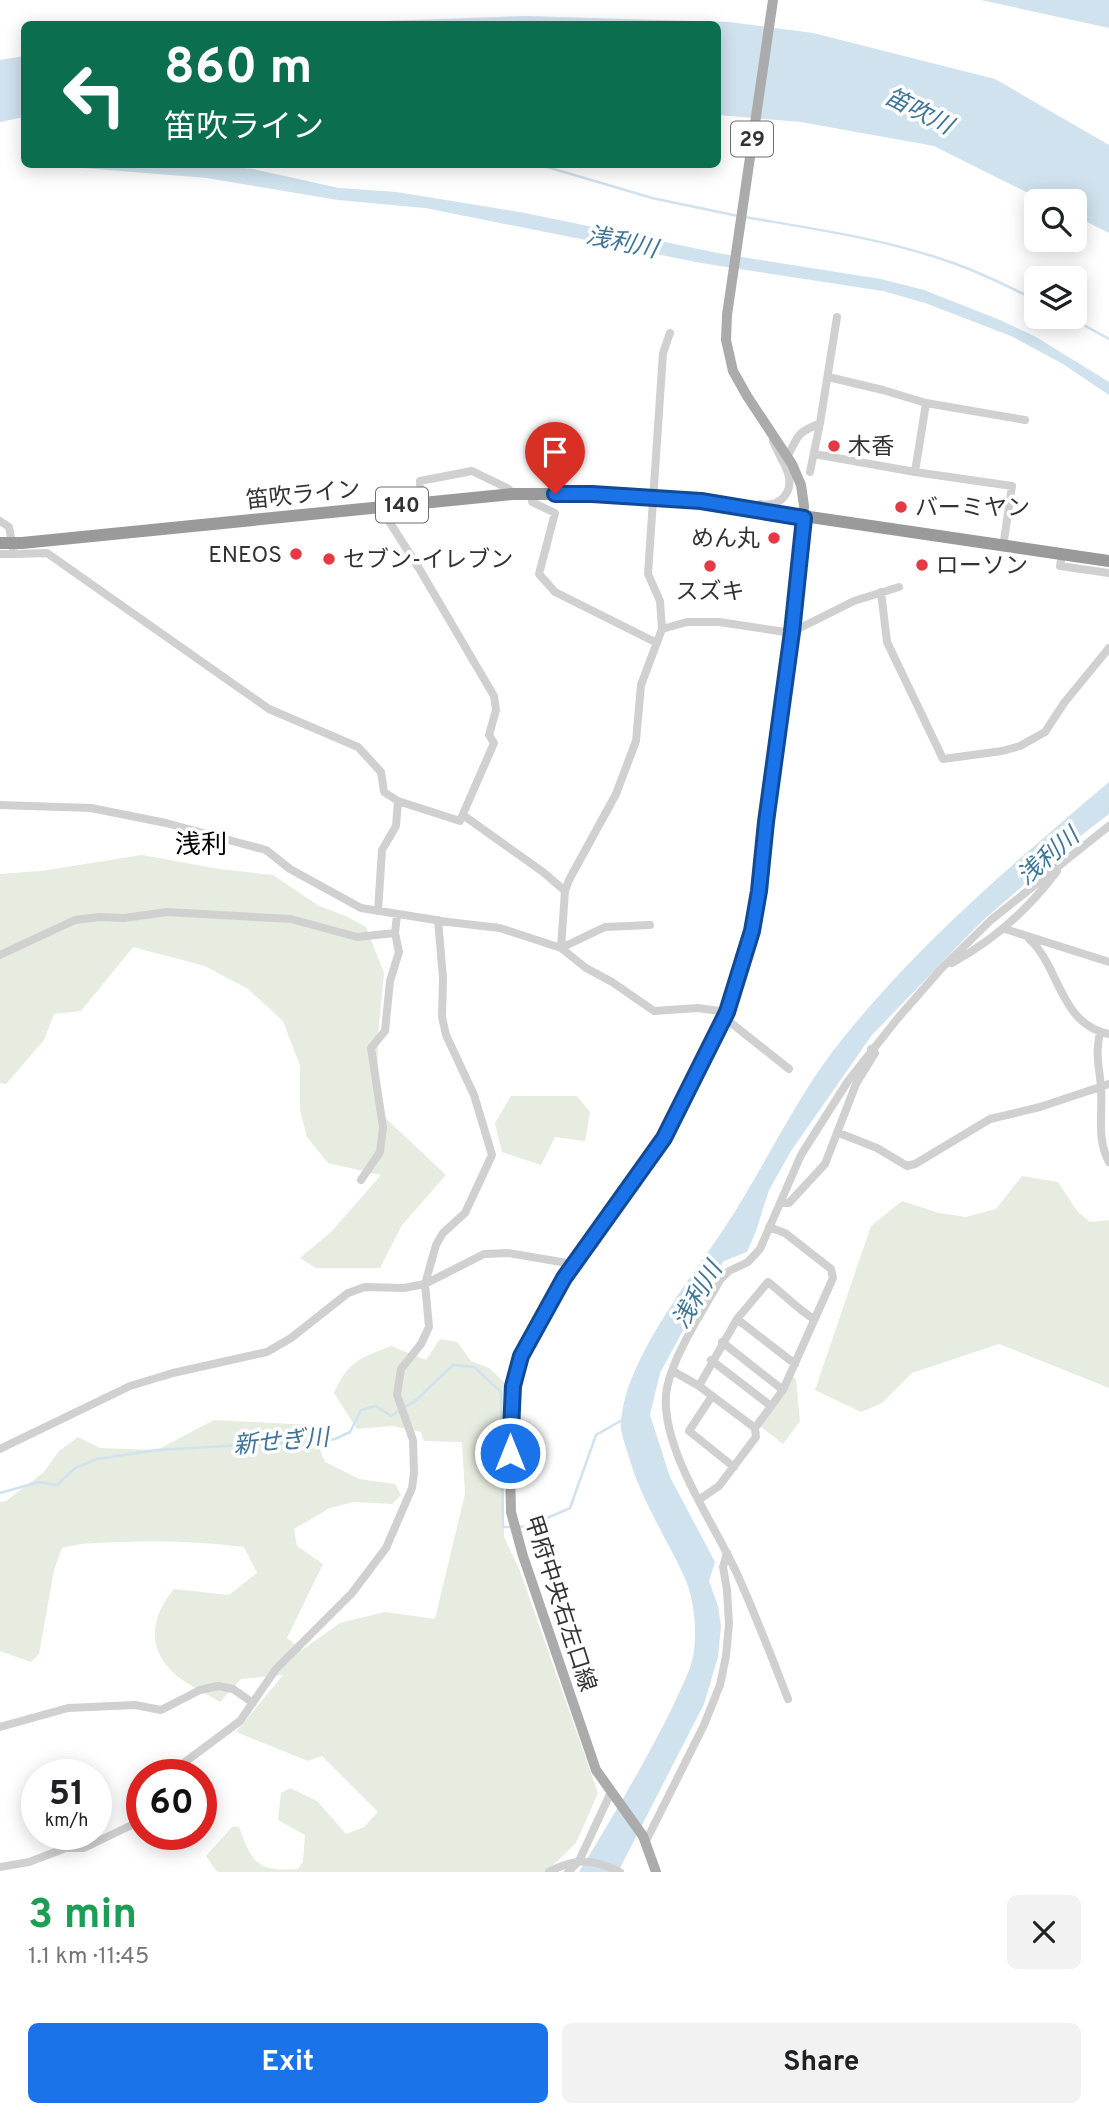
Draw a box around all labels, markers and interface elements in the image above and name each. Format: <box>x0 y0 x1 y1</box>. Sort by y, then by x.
text: 860 m <box>164 39 312 101</box>
icon: left <box>49 49 140 140</box>
water label: 笛吹川 <box>879 83 960 144</box>
text: 笛吹ライン <box>164 109 324 149</box>
road number: 29 <box>731 122 773 156</box>
map controls <box>1024 189 1087 329</box>
button: search <box>1024 189 1087 252</box>
water label: 浅利川 <box>583 222 663 267</box>
button: layers <box>1024 266 1087 329</box>
pin <box>525 422 585 494</box>
icon: arrive <box>536 433 574 471</box>
place label: 木香 <box>848 434 894 463</box>
marker: 木香 <box>826 438 842 454</box>
street label: 笛吹ライン <box>245 476 362 517</box>
road number: 140 <box>376 488 428 522</box>
place label: バーミヤン <box>915 495 1030 524</box>
marker: バーミヤン <box>893 499 909 515</box>
place label: めん丸 <box>691 526 760 555</box>
marker: めん丸 <box>766 530 782 546</box>
place label: ENEOS <box>208 542 282 571</box>
marker: ENEOS <box>288 546 304 562</box>
place label: セブン-イレブン <box>343 547 513 576</box>
marker: セブン-イレブン <box>321 551 337 567</box>
place label: ローソン <box>936 553 1028 582</box>
marker: ローソン <box>914 557 930 573</box>
marker: スズキ <box>702 558 718 574</box>
place label: スズキ <box>676 579 745 608</box>
water label: 浅利川 <box>1012 821 1089 892</box>
district label: 浅利 <box>175 830 227 863</box>
water label: 浅利川 <box>667 1255 732 1335</box>
position arrow <box>473 1416 547 1490</box>
water label: 新せぎ川 <box>232 1424 333 1462</box>
street label: 甲府中央右左口線 <box>516 1512 601 1696</box>
speed limit sign: 60 <box>126 1759 217 1850</box>
text: 51 <box>49 1773 84 1817</box>
text: km/h <box>45 1810 88 1833</box>
text: 3 min <box>28 1890 137 1943</box>
button: close <box>1007 1895 1081 1969</box>
text: 1.1 km · 11:45 <box>28 1943 149 1972</box>
button: Exit <box>28 2023 548 2103</box>
button: Share <box>562 2023 1081 2103</box>

